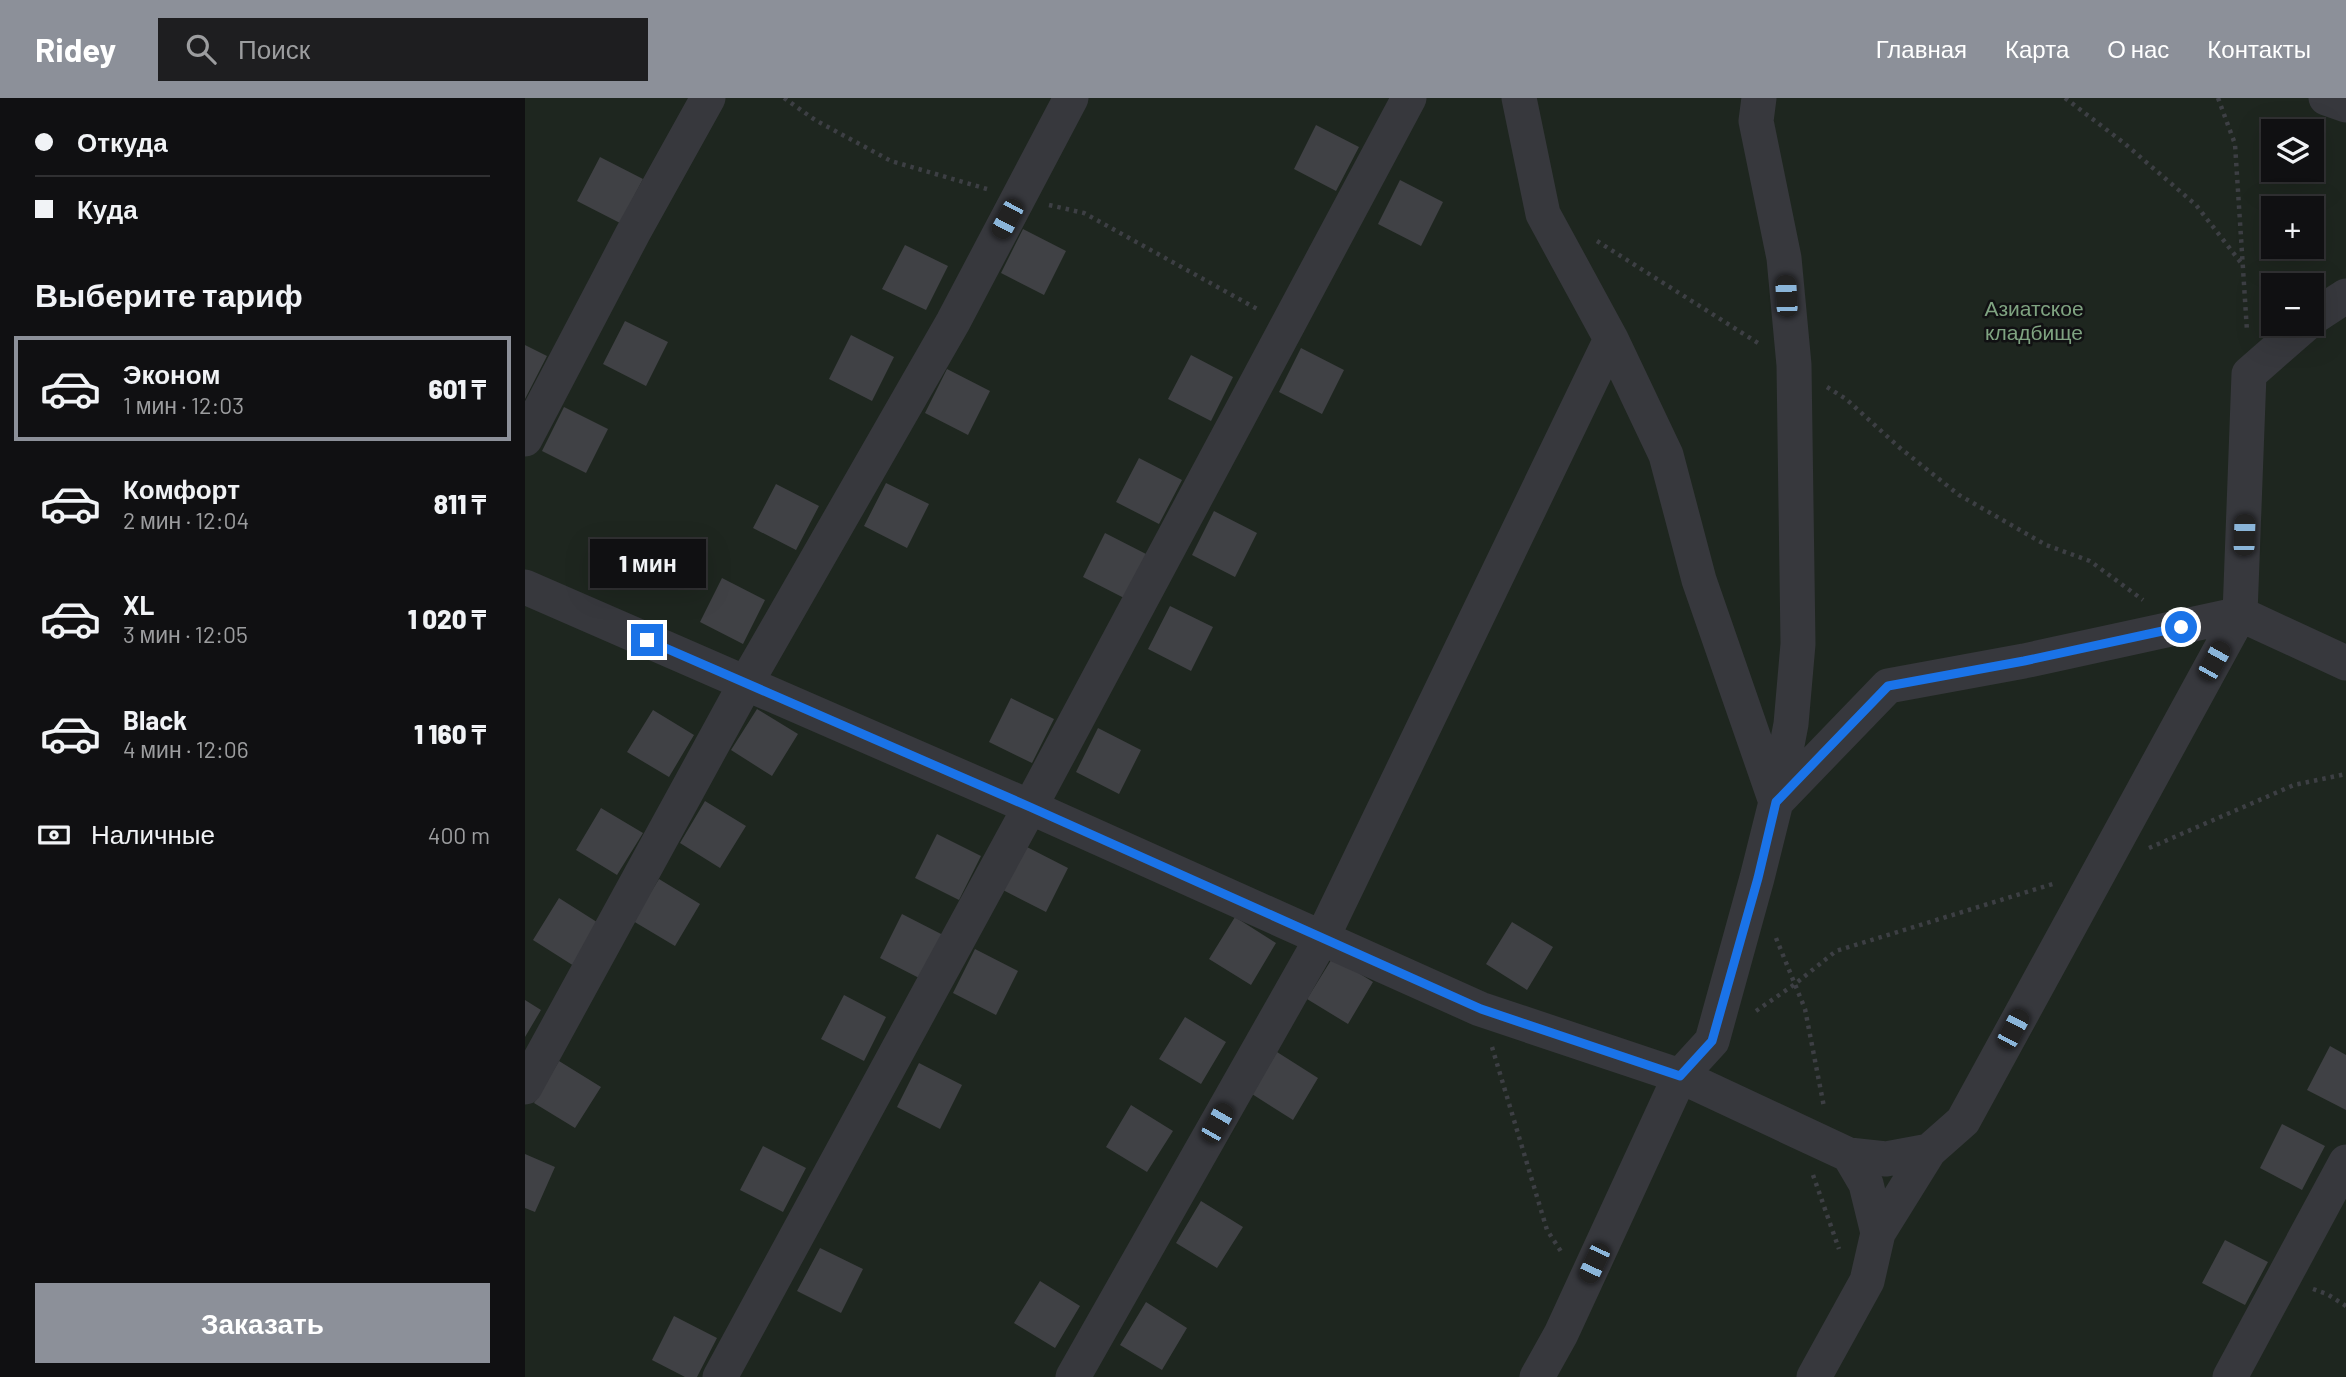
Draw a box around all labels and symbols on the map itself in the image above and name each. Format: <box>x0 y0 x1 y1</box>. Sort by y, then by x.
car <box>988 196 1027 242</box>
car <box>1775 274 1798 318</box>
park label: Азиатское кладбище <box>1984 295 2084 344</box>
car <box>2233 514 2256 556</box>
callout: 1 мин <box>589 538 705 588</box>
route start <box>2165 611 2197 643</box>
route end <box>631 624 663 656</box>
car <box>2195 638 2234 684</box>
car <box>1994 1006 2033 1052</box>
car <box>1198 1100 1237 1146</box>
car <box>1576 1240 1613 1286</box>

